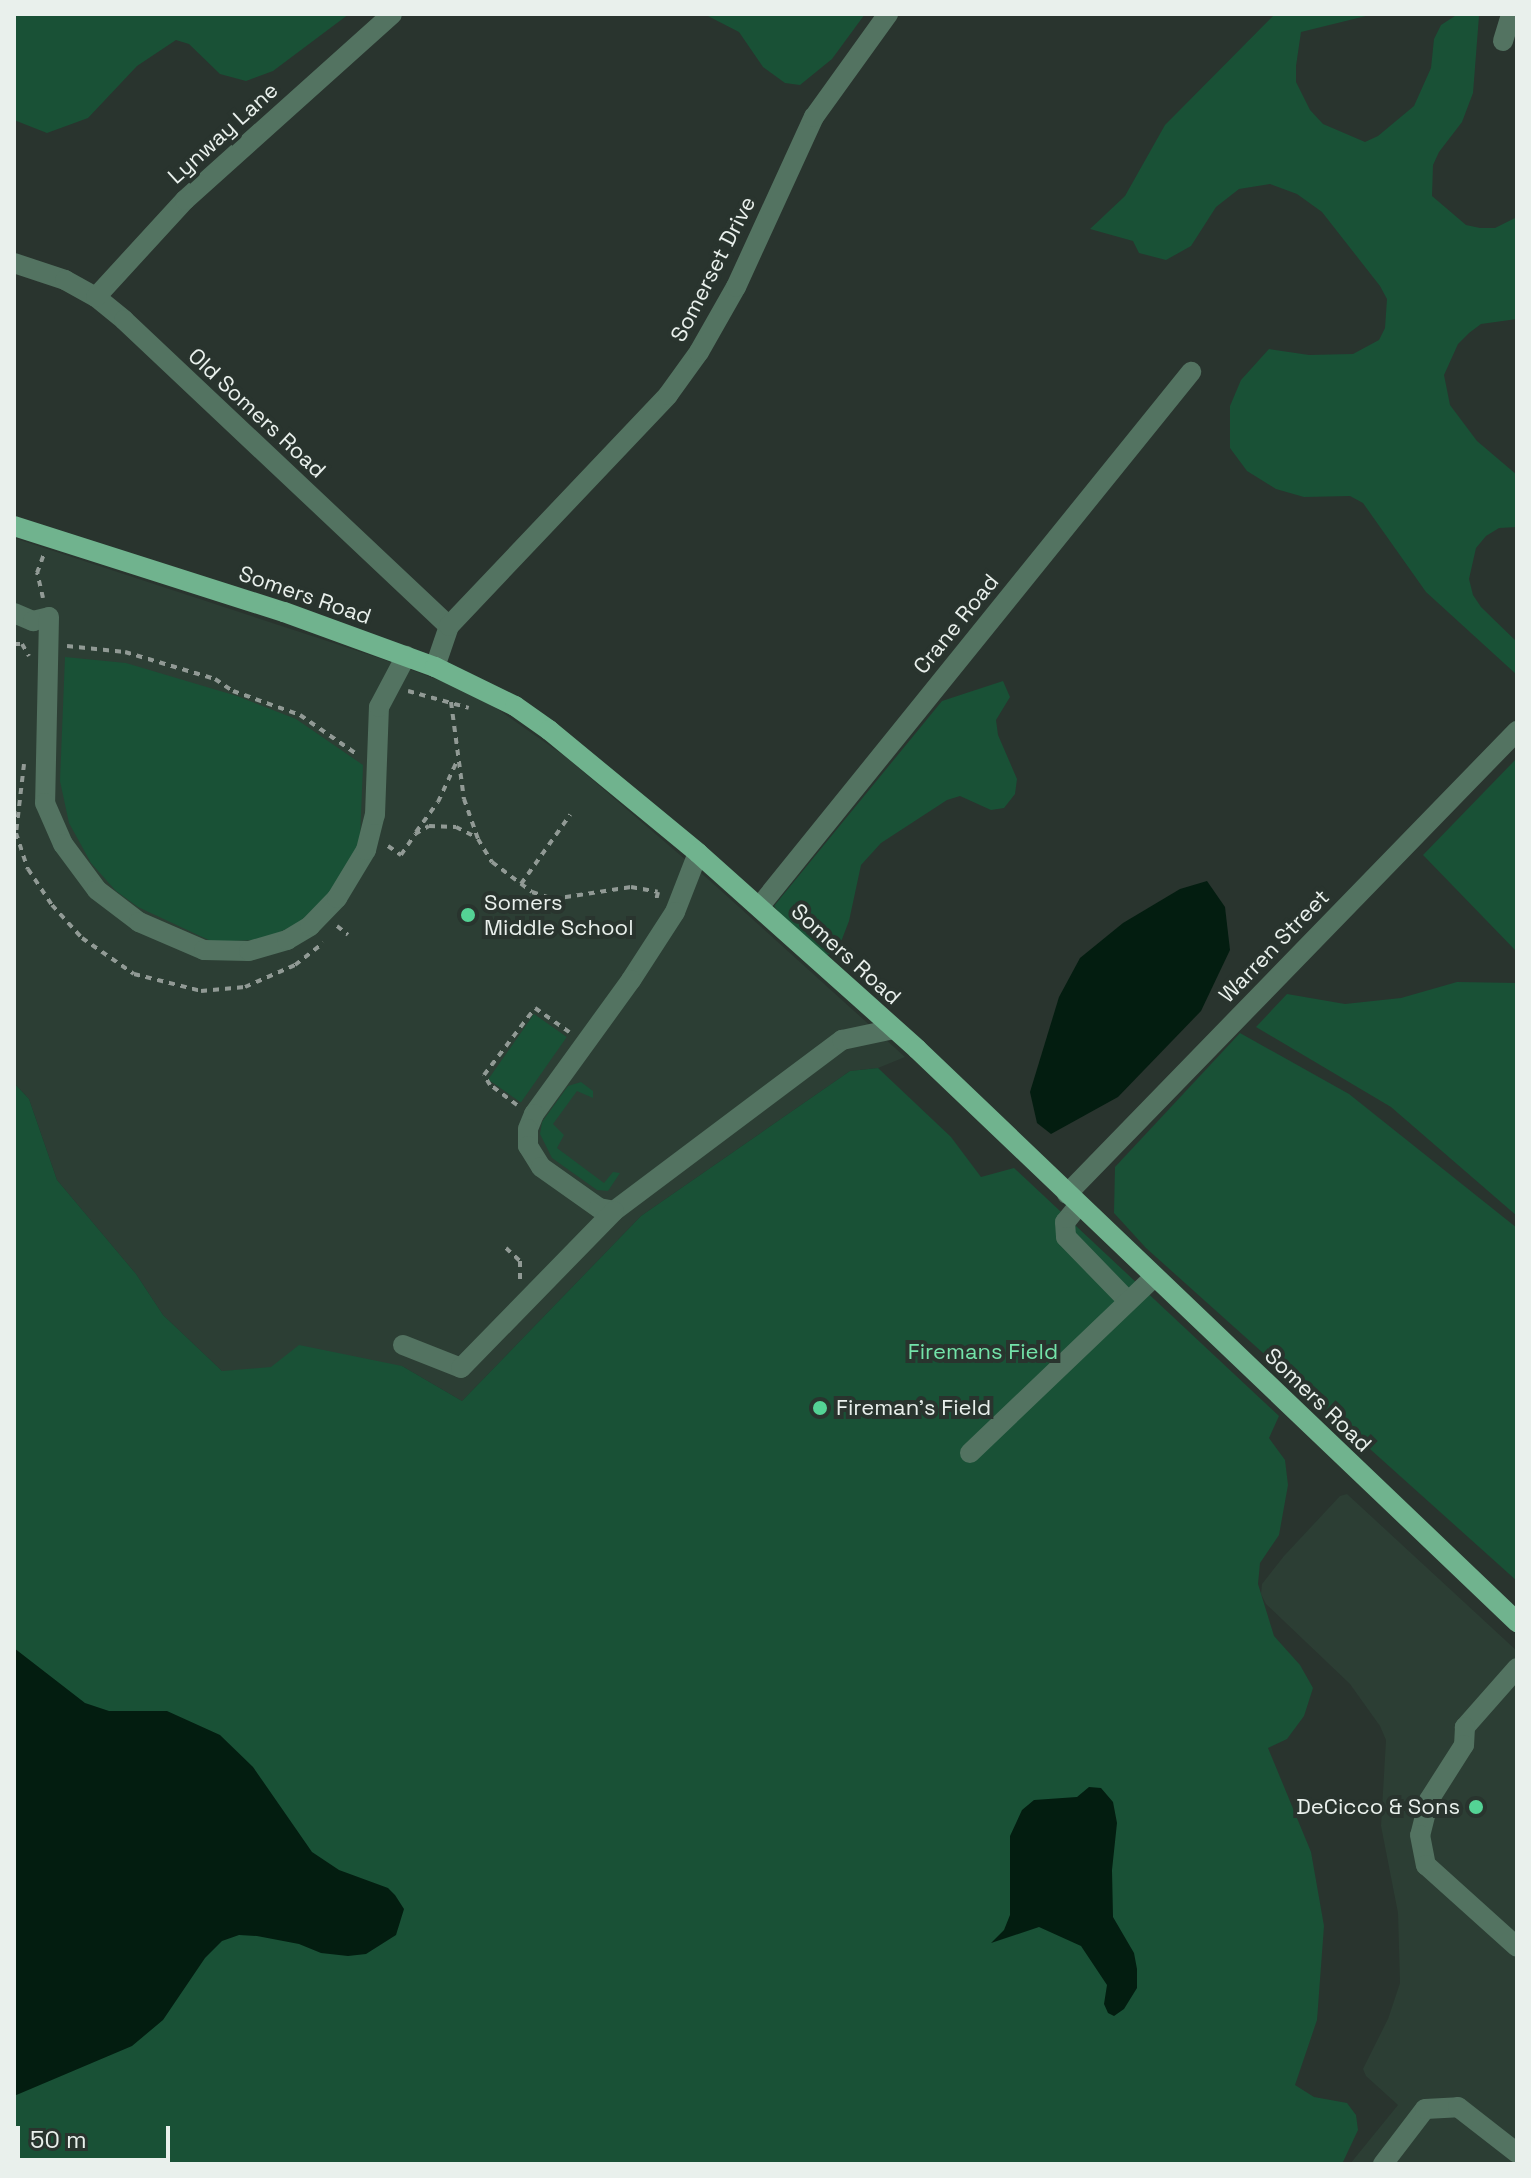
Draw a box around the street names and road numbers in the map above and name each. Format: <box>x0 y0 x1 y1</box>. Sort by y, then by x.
street label: Lynway Lane <box>163 77 283 189</box>
street label: Somerset Drive <box>665 192 761 346</box>
street label: Old Somers Road <box>183 343 331 483</box>
street label: Somers Road <box>235 560 375 630</box>
street label: Crane Road <box>908 569 1004 679</box>
street label: Warren Street <box>1213 884 1335 1008</box>
street label: Somers Road <box>786 898 906 1010</box>
street label: Somers Road <box>1259 1342 1377 1458</box>

